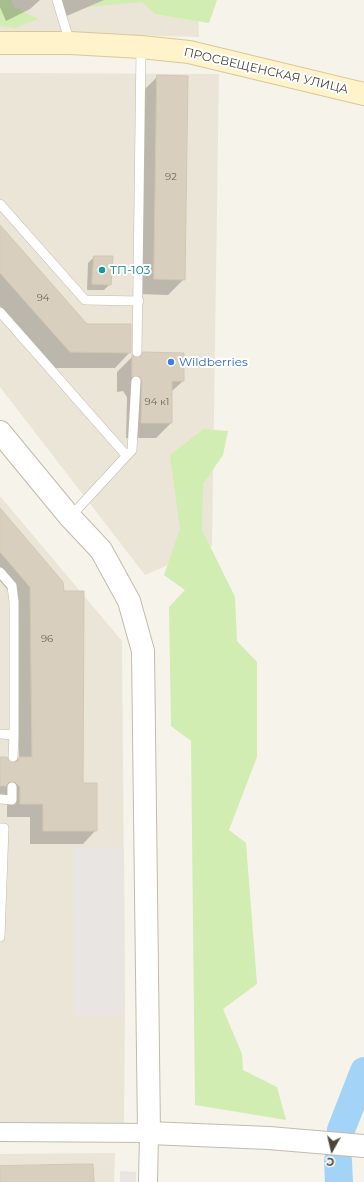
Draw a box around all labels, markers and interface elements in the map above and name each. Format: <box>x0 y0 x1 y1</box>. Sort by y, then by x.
street label: ПРОСВЕЩЕНСКАЯ УЛИЦА <box>182 45 350 97</box>
house number: 92 <box>165 171 177 183</box>
place label: ТП-103 <box>110 263 150 277</box>
marker: ТП-103 <box>97 265 107 275</box>
house number: 94 <box>37 292 49 304</box>
place label: Wildberries <box>179 355 248 369</box>
marker: Wildberries <box>166 357 176 367</box>
house number: 94 к1 <box>145 396 169 408</box>
house number: 96 <box>41 633 53 645</box>
north arrow <box>312 1130 352 1170</box>
text: С <box>325 1154 335 1169</box>

